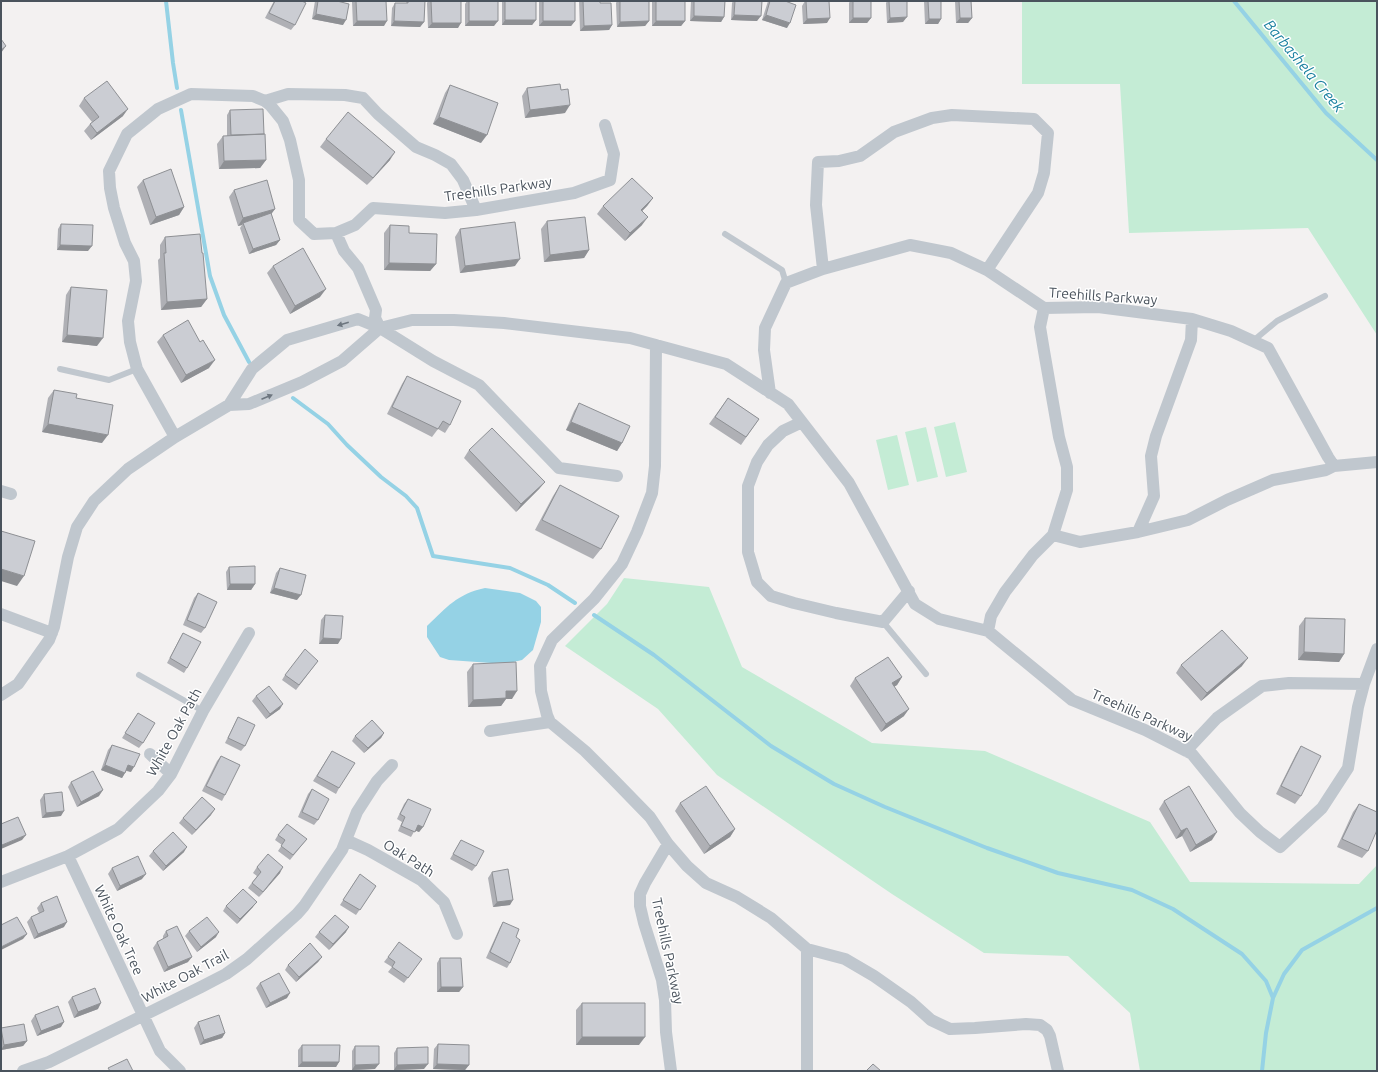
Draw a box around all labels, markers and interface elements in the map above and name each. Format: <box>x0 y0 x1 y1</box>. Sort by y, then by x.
water label: Barbashela Creek <box>1261 16 1348 115</box>
street label: Treehills Parkway <box>443 173 553 204</box>
street label: Treehills Parkway <box>1048 284 1158 308</box>
one-way arrow <box>337 321 349 327</box>
one-way arrow <box>261 394 272 400</box>
street label: White Oak Path <box>143 685 205 779</box>
street label: Treehills Parkway <box>1089 686 1195 745</box>
street label: Oak Path <box>380 836 438 880</box>
street label: White Oak Tree <box>91 883 147 977</box>
street label: Treehills Parkway <box>649 896 687 1006</box>
street label: White Oak Trail <box>139 946 231 1006</box>

